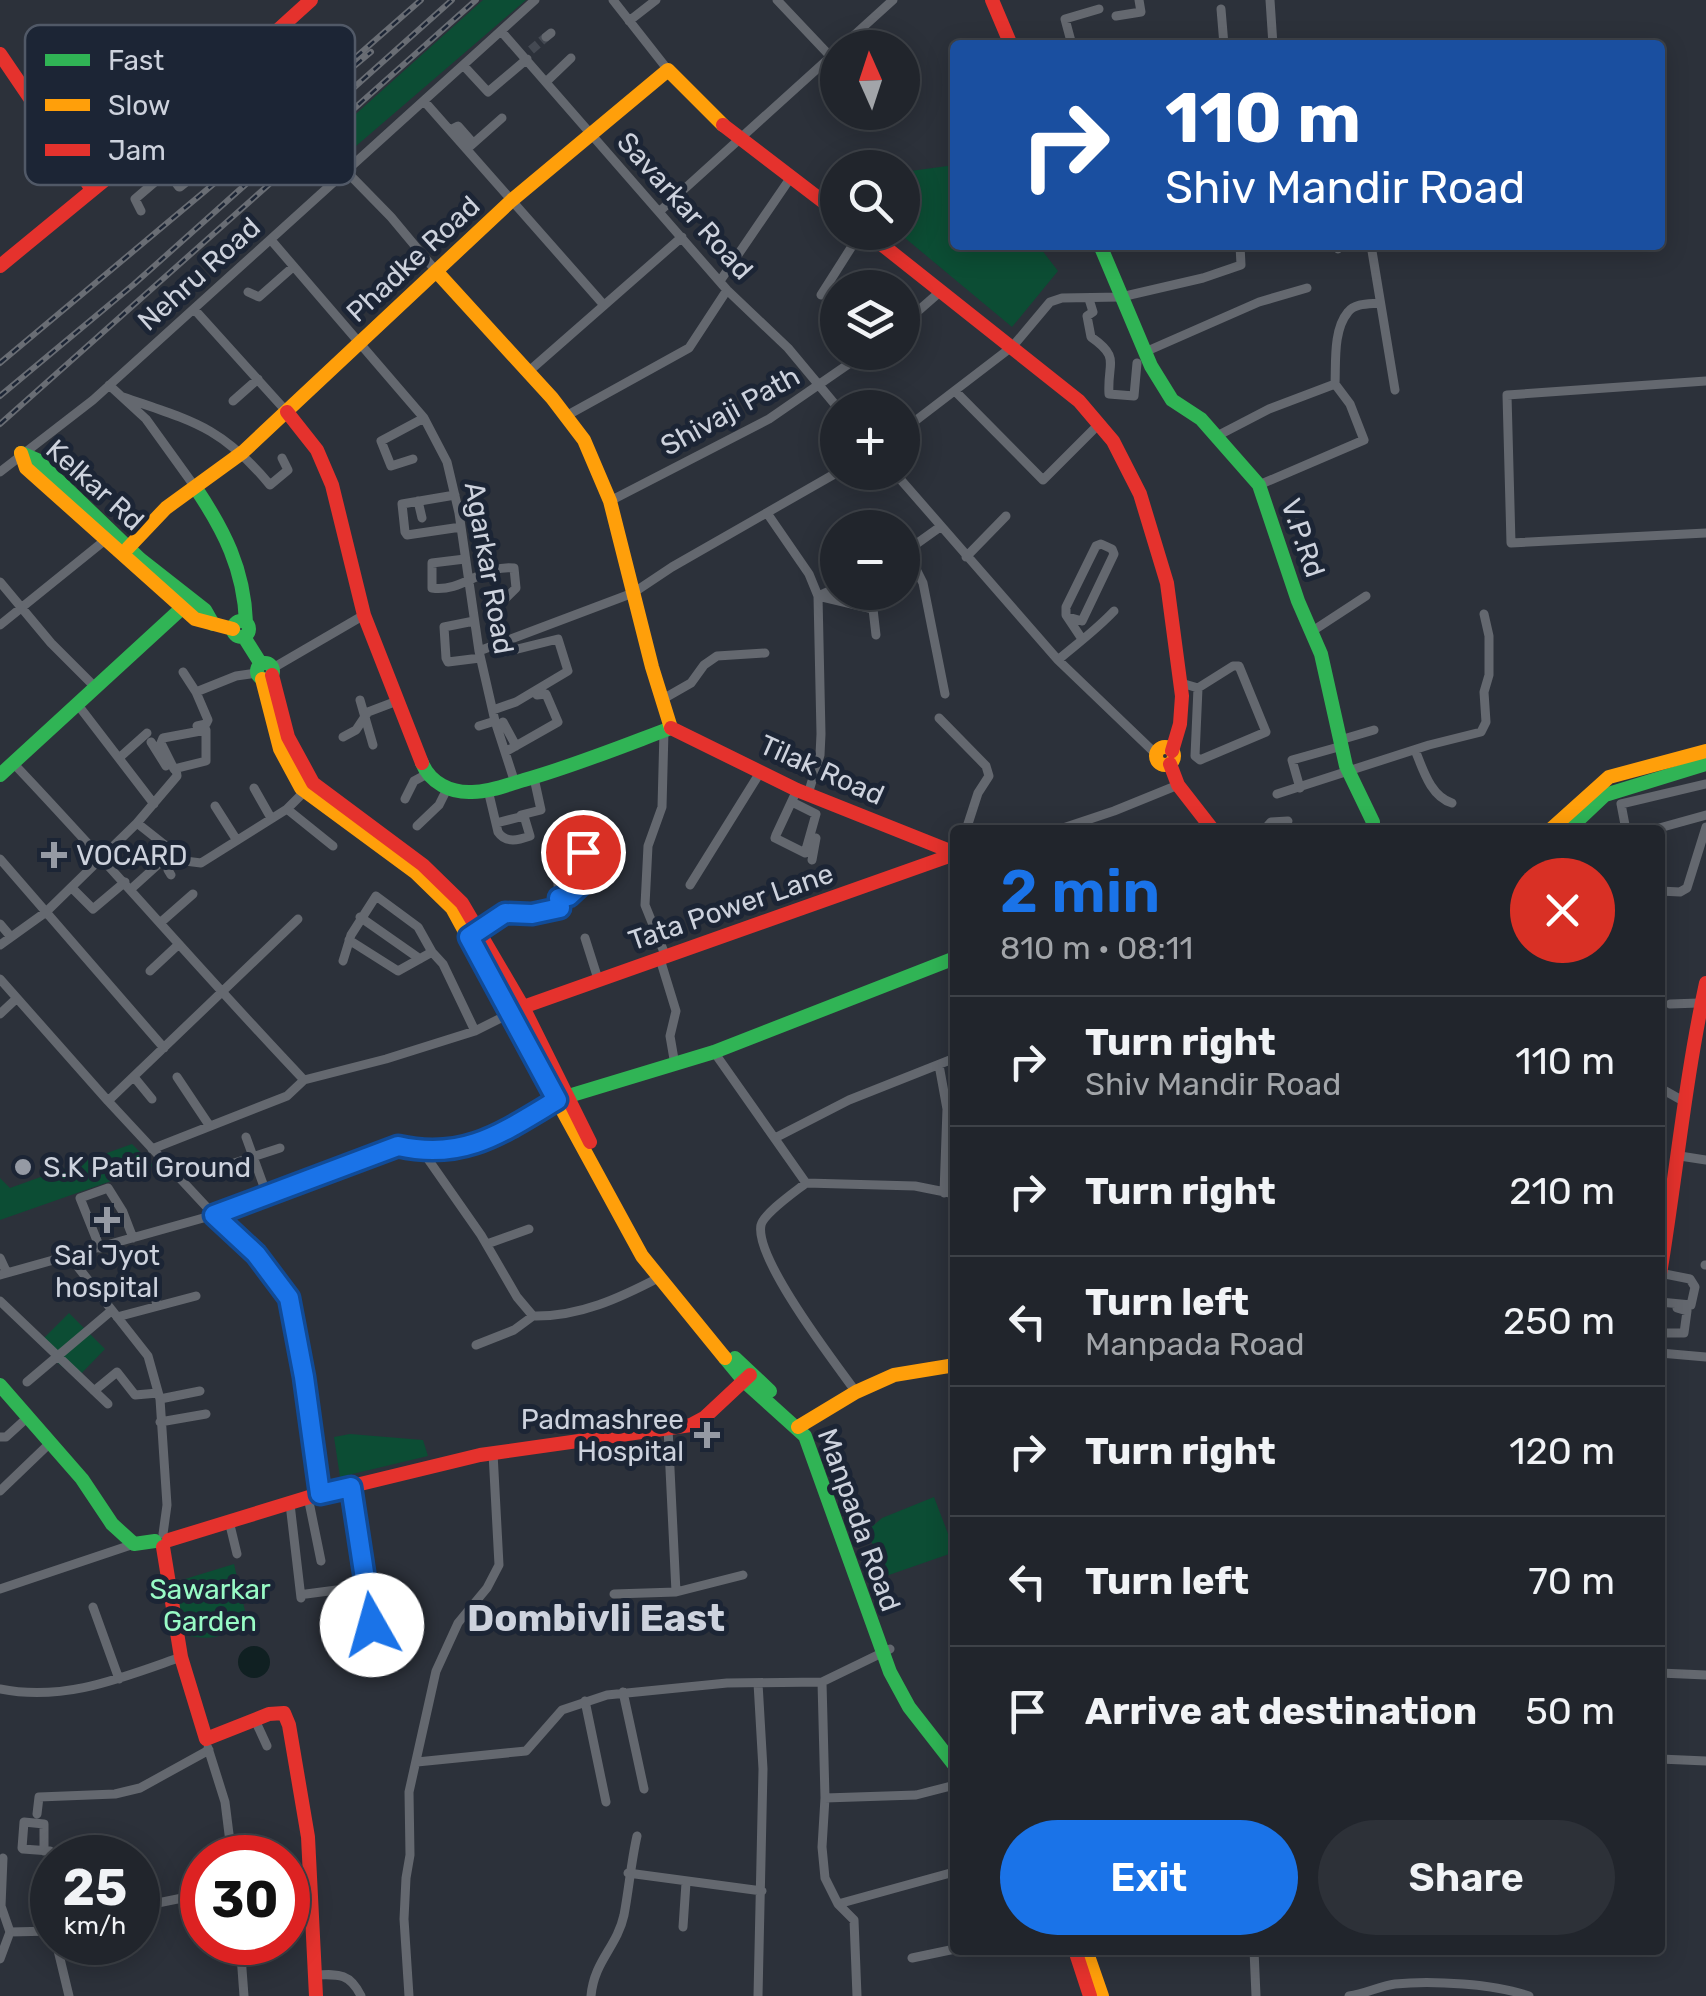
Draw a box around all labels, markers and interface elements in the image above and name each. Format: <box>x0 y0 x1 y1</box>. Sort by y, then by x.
legend <box>25 25 355 185</box>
north arrow <box>820 30 920 130</box>
map controls <box>820 30 920 610</box>
text: Fast <box>108 44 164 77</box>
text: 110 m <box>1165 77 1361 160</box>
icon: right <box>1000 80 1130 210</box>
text: Slow <box>108 89 170 122</box>
street label: Savarkar Road <box>610 126 760 286</box>
text: Jam <box>108 134 166 167</box>
button: search <box>820 150 920 250</box>
text: Shiv Mandir Road <box>1165 161 1525 214</box>
street label: Phadke Road <box>340 189 486 329</box>
street label: Nehru Road <box>131 211 267 337</box>
button: layers <box>820 270 920 370</box>
street label: Shivaji Path <box>655 359 805 463</box>
button: + <box>820 390 920 490</box>
street label: Kelkar Rd <box>39 433 151 537</box>
street label: Agarkar Road <box>458 479 520 657</box>
street label: V.P.Rd <box>1274 494 1332 582</box>
button: − <box>820 510 920 610</box>
street label: Tilak Road <box>755 728 889 812</box>
pin <box>541 810 626 895</box>
icon: arrive <box>556 825 611 880</box>
place label: VOCARD <box>76 839 188 872</box>
marker: VOCARD <box>41 842 67 868</box>
text: 2 min <box>1000 856 1160 927</box>
street label: Tata Power Lane <box>624 857 838 957</box>
button: close <box>1510 858 1615 963</box>
text: 810 m · 08:11 <box>1000 929 1193 967</box>
text: Turn right <box>1085 1019 1276 1065</box>
icon: right <box>1000 1034 1055 1089</box>
text: 110 m <box>1515 1038 1615 1084</box>
text: Shiv Mandir Road <box>1085 1065 1341 1103</box>
place label: S.K Patil Ground <box>43 1151 251 1184</box>
marker: S.K Patil Ground <box>12 1156 34 1178</box>
icon: right <box>1000 1164 1055 1219</box>
text: Turn right <box>1085 1168 1276 1214</box>
text: 210 m <box>1509 1168 1615 1214</box>
marker: Sai Jyot hospital <box>94 1207 120 1233</box>
place label: Sai Jyot hospital <box>54 1239 160 1304</box>
text: Turn left <box>1085 1279 1249 1325</box>
icon: left <box>1000 1294 1055 1349</box>
text: 250 m <box>1503 1298 1615 1344</box>
text: Manpada Road <box>1085 1325 1305 1363</box>
place label: Padmashree Hospital <box>521 1403 684 1468</box>
marker: Padmashree Hospital <box>694 1422 720 1448</box>
street label: Manpada Road <box>811 1424 907 1616</box>
icon: right <box>1000 1424 1055 1479</box>
text: Turn right <box>1085 1428 1276 1474</box>
text: 120 m <box>1509 1428 1615 1474</box>
icon: left <box>1000 1554 1055 1609</box>
text: Turn left <box>1085 1558 1249 1604</box>
text: 70 m <box>1528 1558 1615 1604</box>
park label: Sawarkar Garden <box>149 1573 271 1638</box>
position arrow <box>320 1573 424 1677</box>
district label: Dombivli East <box>467 1595 725 1641</box>
icon: arrive <box>1000 1684 1055 1739</box>
text: Arrive at destination <box>1085 1688 1477 1734</box>
text: 50 m <box>1525 1688 1615 1734</box>
button: Exit <box>1000 1820 1298 1935</box>
button: Share <box>1318 1820 1615 1935</box>
speed limit sign: 30 <box>180 1835 310 1965</box>
text: 25 <box>63 1858 127 1918</box>
text: km/h <box>64 1911 126 1940</box>

